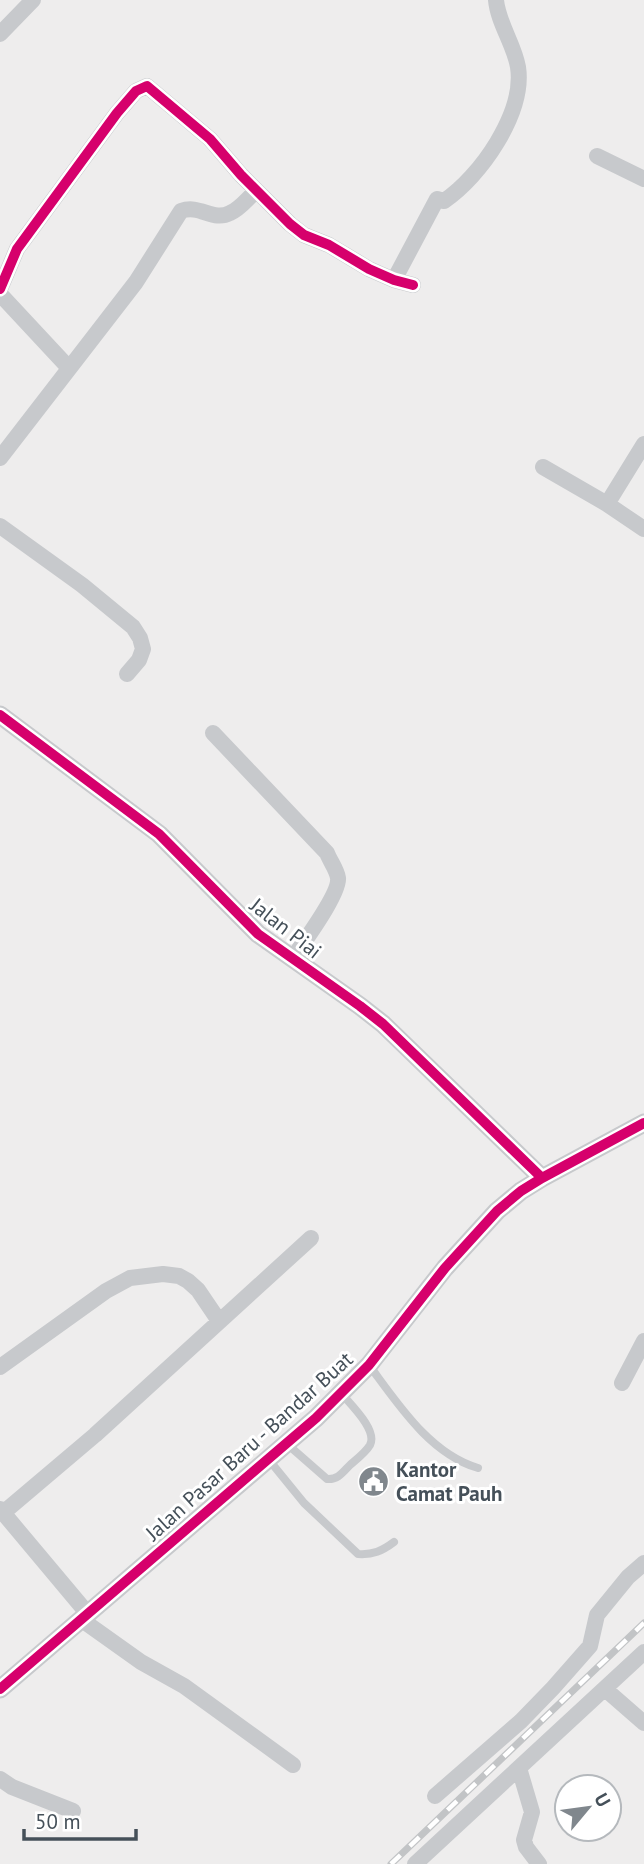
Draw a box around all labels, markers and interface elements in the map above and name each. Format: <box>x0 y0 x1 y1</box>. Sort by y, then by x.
street label: Jalan Piai <box>244 891 327 964</box>
street label: Jalan Pasar Baru - Bandar Buat <box>139 1346 358 1547</box>
place label: Kantor Camat Pauh <box>396 1456 502 1507</box>
public building icon: Kantor Camat Pauh <box>356 1464 390 1498</box>
north arrow <box>553 1773 623 1843</box>
text: U <box>589 1789 616 1811</box>
scale bar <box>24 1798 136 1842</box>
text: 50 m <box>35 1808 81 1835</box>

